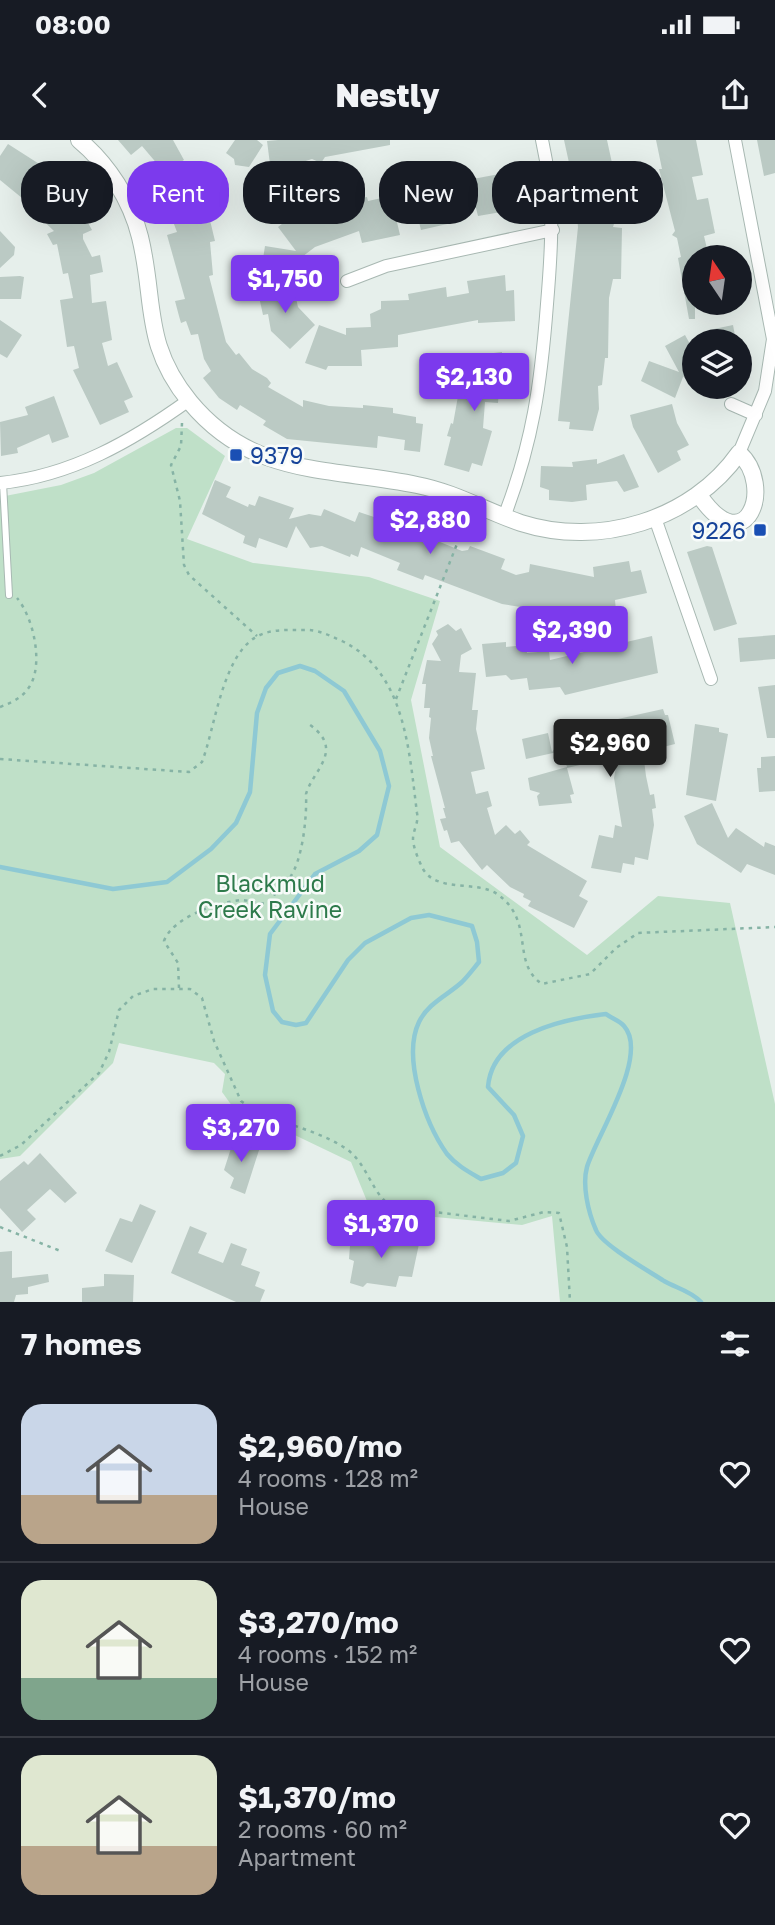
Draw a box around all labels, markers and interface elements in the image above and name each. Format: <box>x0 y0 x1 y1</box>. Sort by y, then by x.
text: 08:00 <box>35 9 111 40</box>
icon: back <box>21 76 59 114</box>
text: Nestly <box>335 76 440 114</box>
icon: share <box>716 76 754 114</box>
chip: Buy <box>21 161 113 224</box>
chip: Rent <box>127 161 229 224</box>
chip: Filters <box>243 161 365 224</box>
chip: New <box>379 161 478 224</box>
chip: Apartment <box>492 161 663 224</box>
north arrow <box>682 245 752 315</box>
map controls <box>682 245 752 399</box>
pin: $1,750 <box>228 256 342 315</box>
text: $1,750 <box>247 264 323 292</box>
button: layers <box>682 329 752 399</box>
pin: $2,130 <box>417 354 531 413</box>
text: $2,130 <box>435 362 513 390</box>
place label: 9379 <box>250 441 303 469</box>
marker: 9379 <box>228 447 244 463</box>
pin: $2,880 <box>373 496 487 556</box>
text: $2,880 <box>389 505 471 533</box>
place label: 9226 <box>691 516 746 544</box>
marker: 9226 <box>752 522 768 538</box>
pin: $2,390 <box>515 606 629 666</box>
text: $2,390 <box>532 615 612 643</box>
pin: $2,960 <box>553 720 667 779</box>
text: $2,960 <box>570 728 650 756</box>
park label: Blackmud Creek Ravine <box>198 869 342 923</box>
pin: $3,270 <box>184 1104 298 1164</box>
text: $3,270 <box>202 1113 280 1141</box>
pin: $1,370 <box>324 1200 438 1260</box>
text: $1,370 <box>343 1209 419 1237</box>
icon: filters <box>716 1325 754 1363</box>
text: 7 homes <box>21 1326 142 1362</box>
text: $2,960/mo <box>238 1428 402 1464</box>
icon: home <box>77 1432 161 1516</box>
icon: heart <box>716 1455 754 1493</box>
text: 4 rooms · 128 m² <box>238 1464 418 1492</box>
text: House <box>238 1492 309 1520</box>
text: $3,270/mo <box>238 1604 399 1640</box>
icon: home <box>77 1608 161 1692</box>
icon: heart <box>716 1631 754 1669</box>
text: 4 rooms · 152 m² <box>238 1640 417 1668</box>
text: House <box>238 1668 309 1696</box>
text: $1,370/mo <box>238 1779 396 1815</box>
icon: home <box>77 1783 161 1867</box>
icon: heart <box>716 1806 754 1844</box>
text: 2 rooms · 60 m² <box>238 1815 407 1843</box>
text: Apartment <box>238 1843 356 1871</box>

